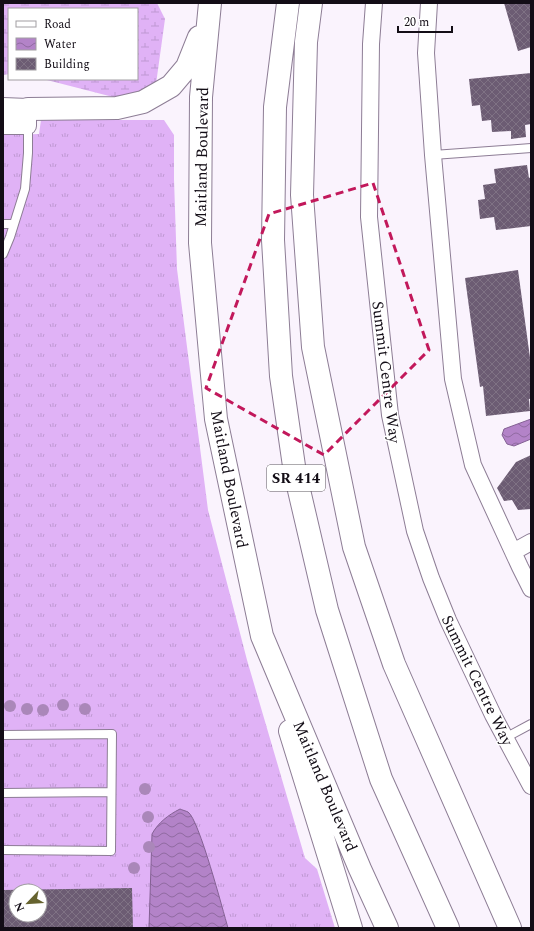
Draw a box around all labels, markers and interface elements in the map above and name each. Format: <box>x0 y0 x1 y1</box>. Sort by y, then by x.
legend <box>8 8 138 80</box>
scale bar <box>398 8 452 34</box>
text: 20 m <box>404 13 429 32</box>
text: Road <box>44 15 71 34</box>
text: Water <box>44 35 76 54</box>
text: Building <box>44 55 90 74</box>
street label: Maitland Boulevard <box>189 87 215 227</box>
street label: Summit Centre Way <box>365 300 407 446</box>
street label: Maitland Boulevard <box>204 408 254 550</box>
road number: SR 414 <box>267 465 325 491</box>
street label: Summit Centre Way <box>435 611 520 751</box>
street label: Maitland Boulevard <box>287 717 364 856</box>
north arrow <box>8 883 48 923</box>
text: N <box>10 899 29 915</box>

